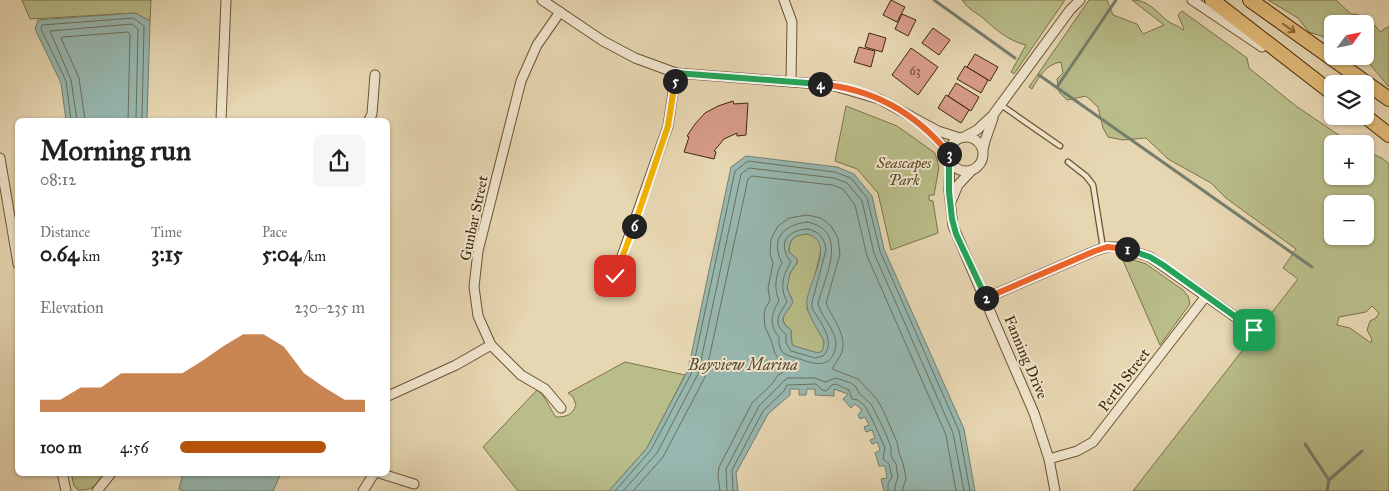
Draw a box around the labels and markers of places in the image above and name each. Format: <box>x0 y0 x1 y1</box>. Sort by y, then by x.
pin: 5 <box>662 68 688 94</box>
pin: 4 <box>808 72 832 96</box>
pin: 3 <box>936 142 962 166</box>
pin: 6 <box>622 214 646 238</box>
pin: 1 <box>1114 236 1140 262</box>
pin <box>594 255 636 297</box>
pin: 2 <box>974 286 998 310</box>
pin <box>1233 309 1275 351</box>

